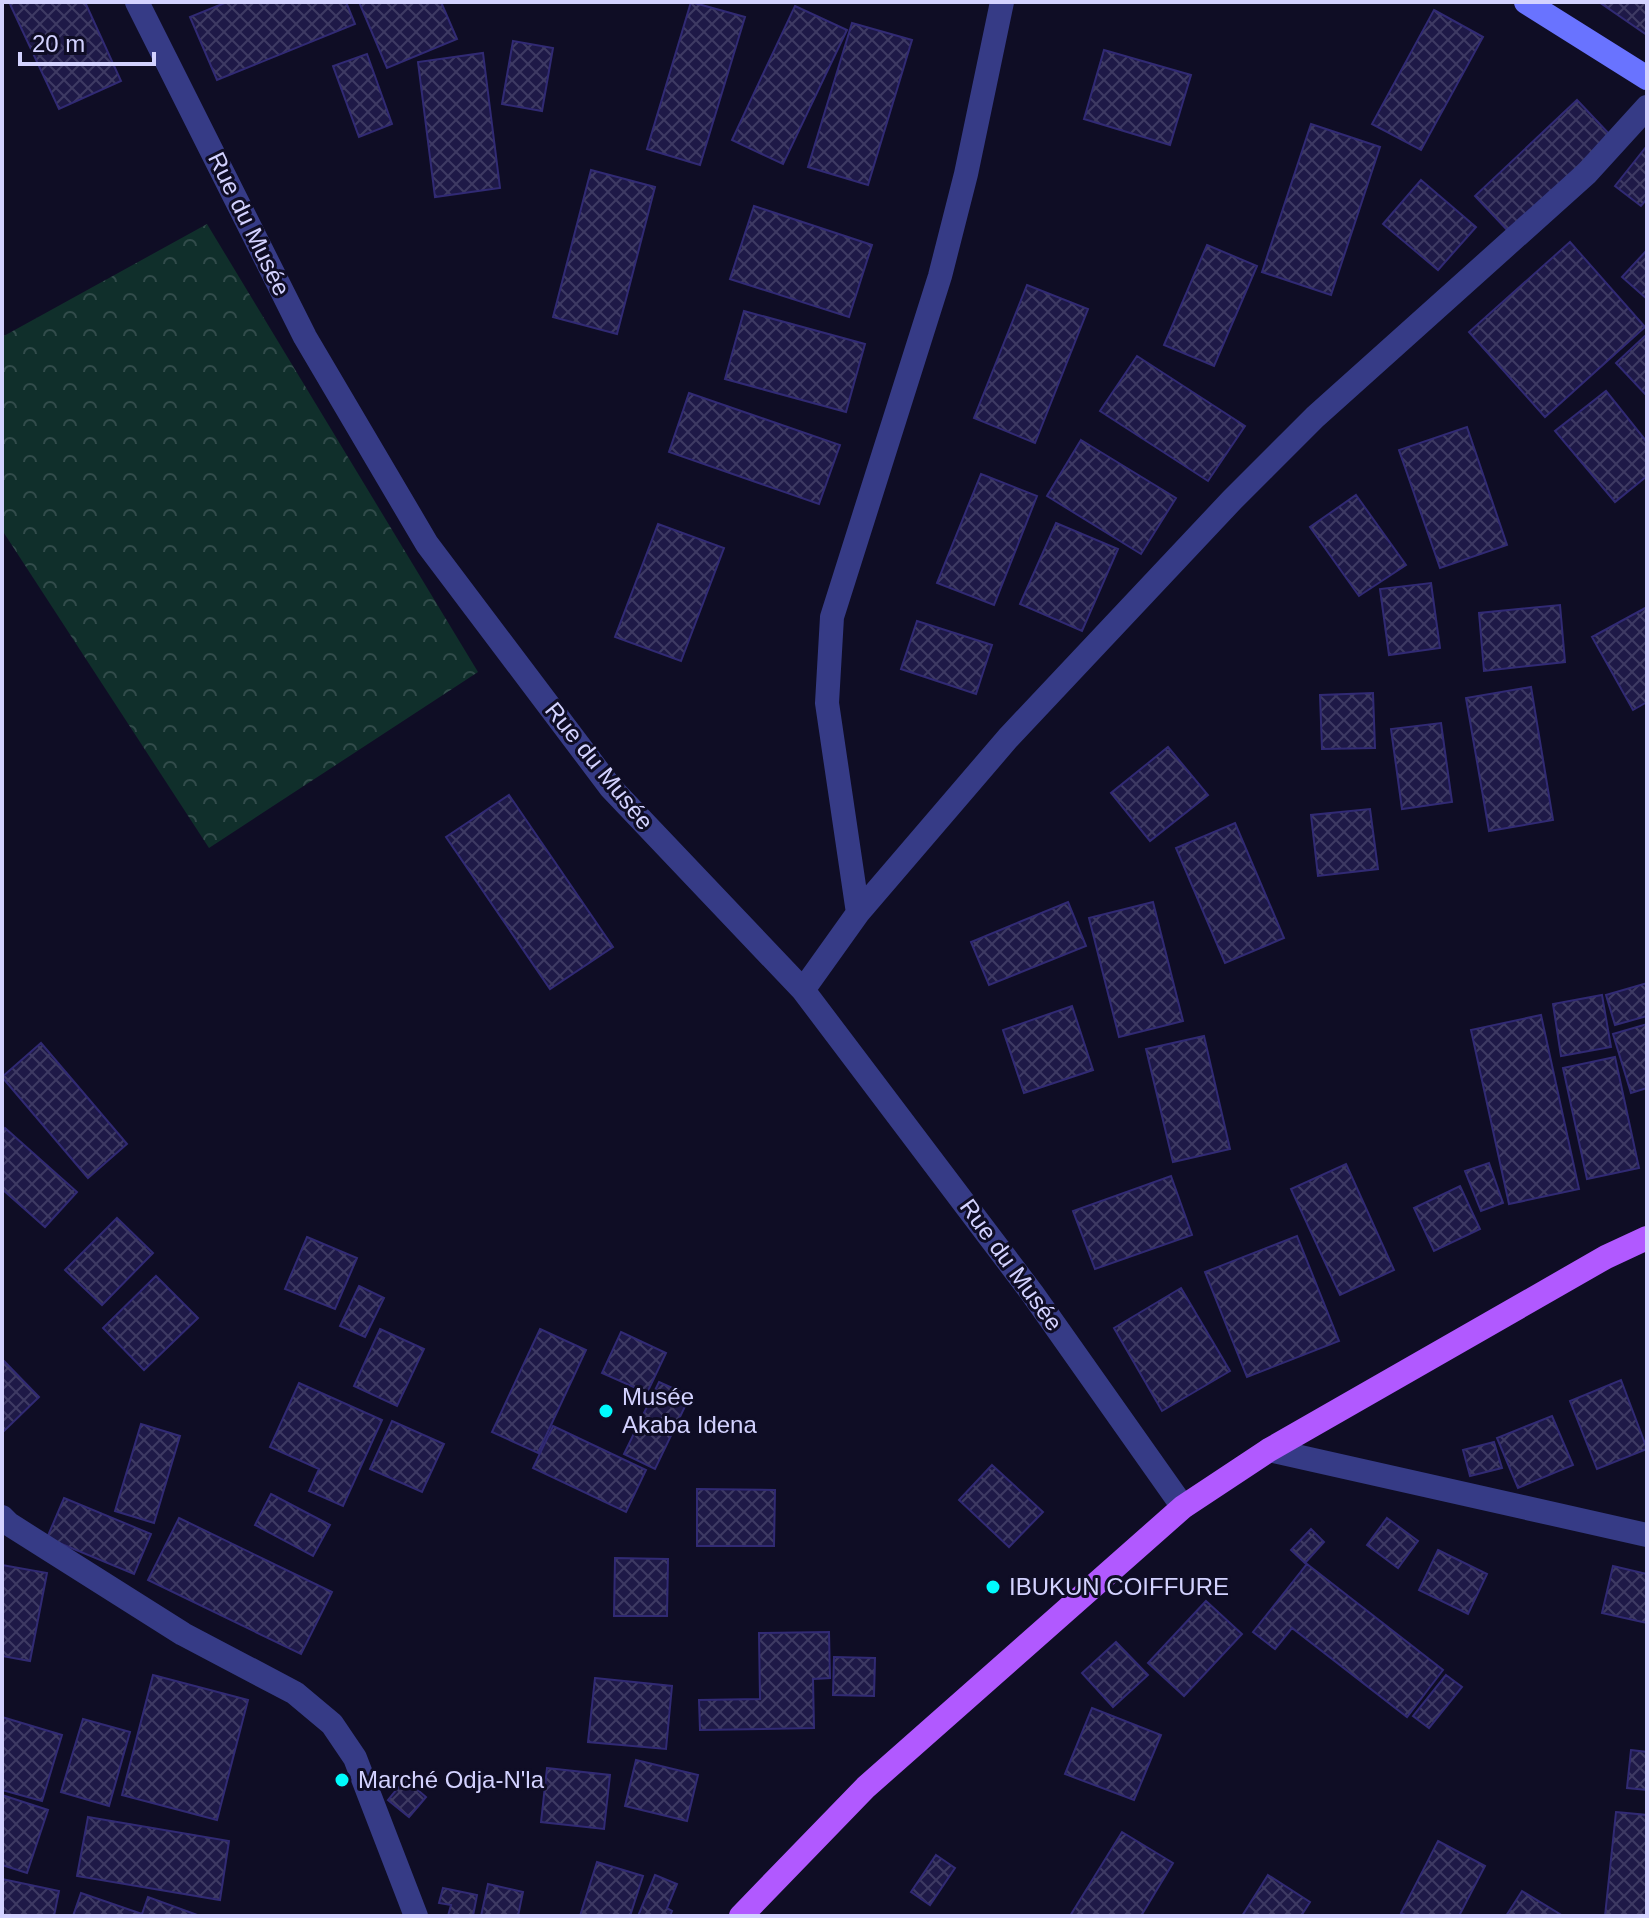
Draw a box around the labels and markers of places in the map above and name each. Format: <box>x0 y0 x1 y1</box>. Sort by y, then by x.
place label: Musée Akaba Idena <box>622 1383 757 1438</box>
marker: Musée Akaba Idena <box>597 1402 615 1420</box>
place label: IBUKUN COIFFURE <box>1009 1573 1229 1600</box>
marker: IBUKUN COIFFURE <box>984 1578 1002 1596</box>
place label: Marché Odja-N'la <box>358 1766 545 1793</box>
marker: Marché Odja-N'la <box>333 1771 351 1789</box>

